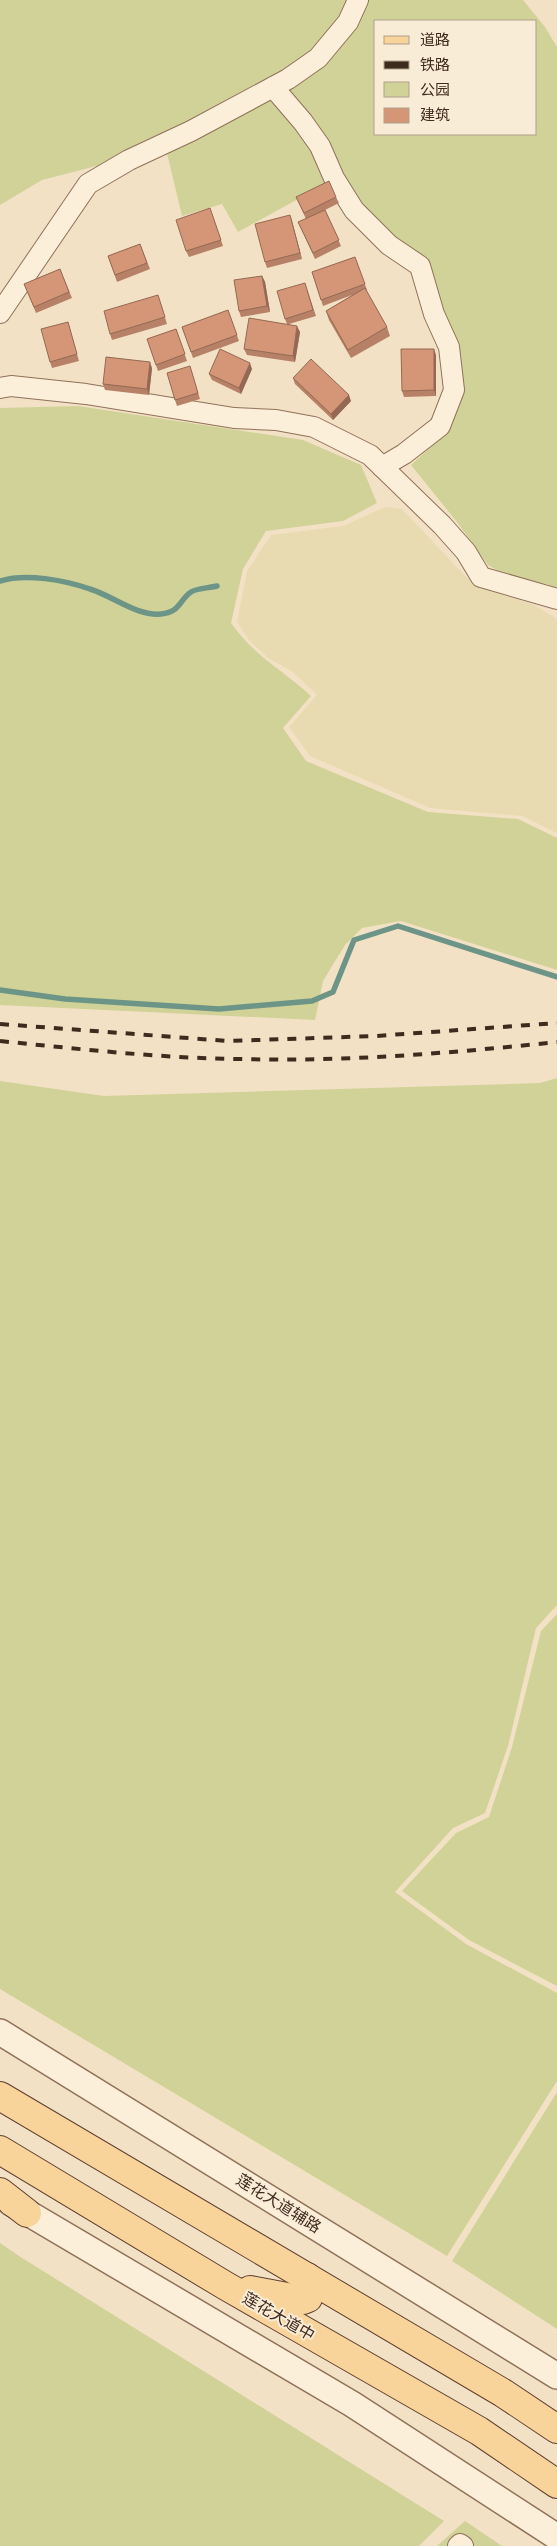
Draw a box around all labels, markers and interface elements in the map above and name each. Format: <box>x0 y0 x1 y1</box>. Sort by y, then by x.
legend <box>374 20 537 135</box>
text: 道路 <box>420 29 450 49</box>
text: 铁路 <box>420 54 450 74</box>
text: 公园 <box>420 79 450 99</box>
text: 建筑 <box>420 104 450 124</box>
street label: 莲花大道辅路 <box>232 2168 326 2238</box>
street label: 莲花大道中 <box>239 2286 319 2346</box>

